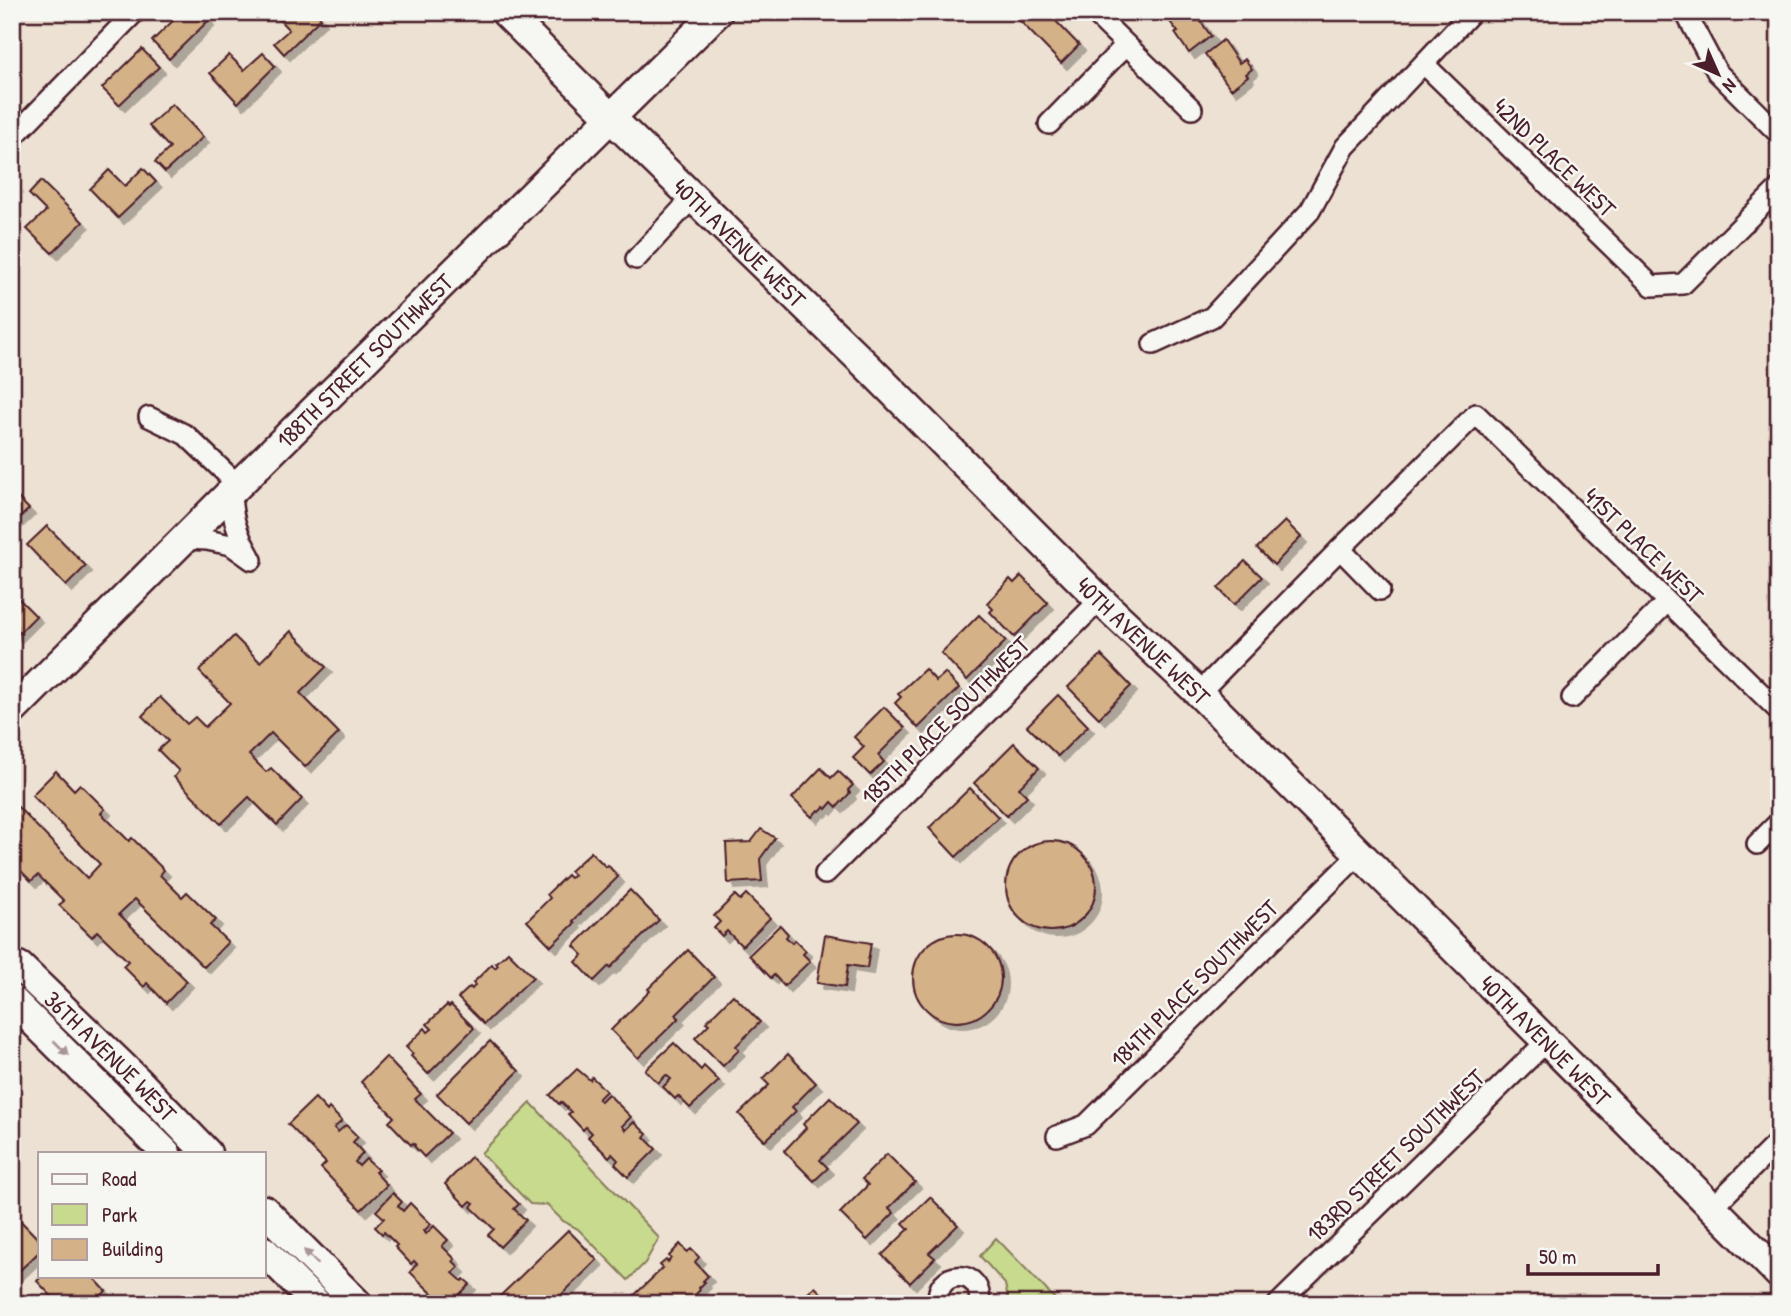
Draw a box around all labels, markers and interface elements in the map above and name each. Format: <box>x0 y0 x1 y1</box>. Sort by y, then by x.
north arrow <box>1682 38 1752 108</box>
text: N <box>1717 73 1743 99</box>
street label: 42ND PLACE WEST <box>1487 90 1624 224</box>
street label: 40TH AVENUE WEST <box>666 171 814 315</box>
street label: 188TH STREET SOUTHWEST <box>269 266 460 455</box>
street label: 41ST PLACE WEST <box>1577 480 1711 611</box>
street label: 40TH AVENUE WEST <box>1069 569 1218 712</box>
street label: 185TH PLACE SOUTHWEST <box>854 628 1037 811</box>
street label: 184TH PLACE SOUTHWEST <box>1103 892 1285 1074</box>
street label: 40TH AVENUE WEST <box>1473 968 1619 1113</box>
street label: 36TH AVENUE WEST <box>38 983 185 1129</box>
one-way arrow <box>52 1040 69 1057</box>
street label: 183RD STREET SOUTHWEST <box>1299 1061 1492 1249</box>
legend <box>38 1152 266 1278</box>
text: Road <box>102 1164 136 1193</box>
text: Park <box>102 1200 137 1229</box>
scale bar <box>1528 1232 1658 1276</box>
text: Building <box>102 1234 163 1263</box>
text: 50 m <box>1539 1242 1576 1271</box>
one-way arrow <box>303 1249 319 1265</box>

